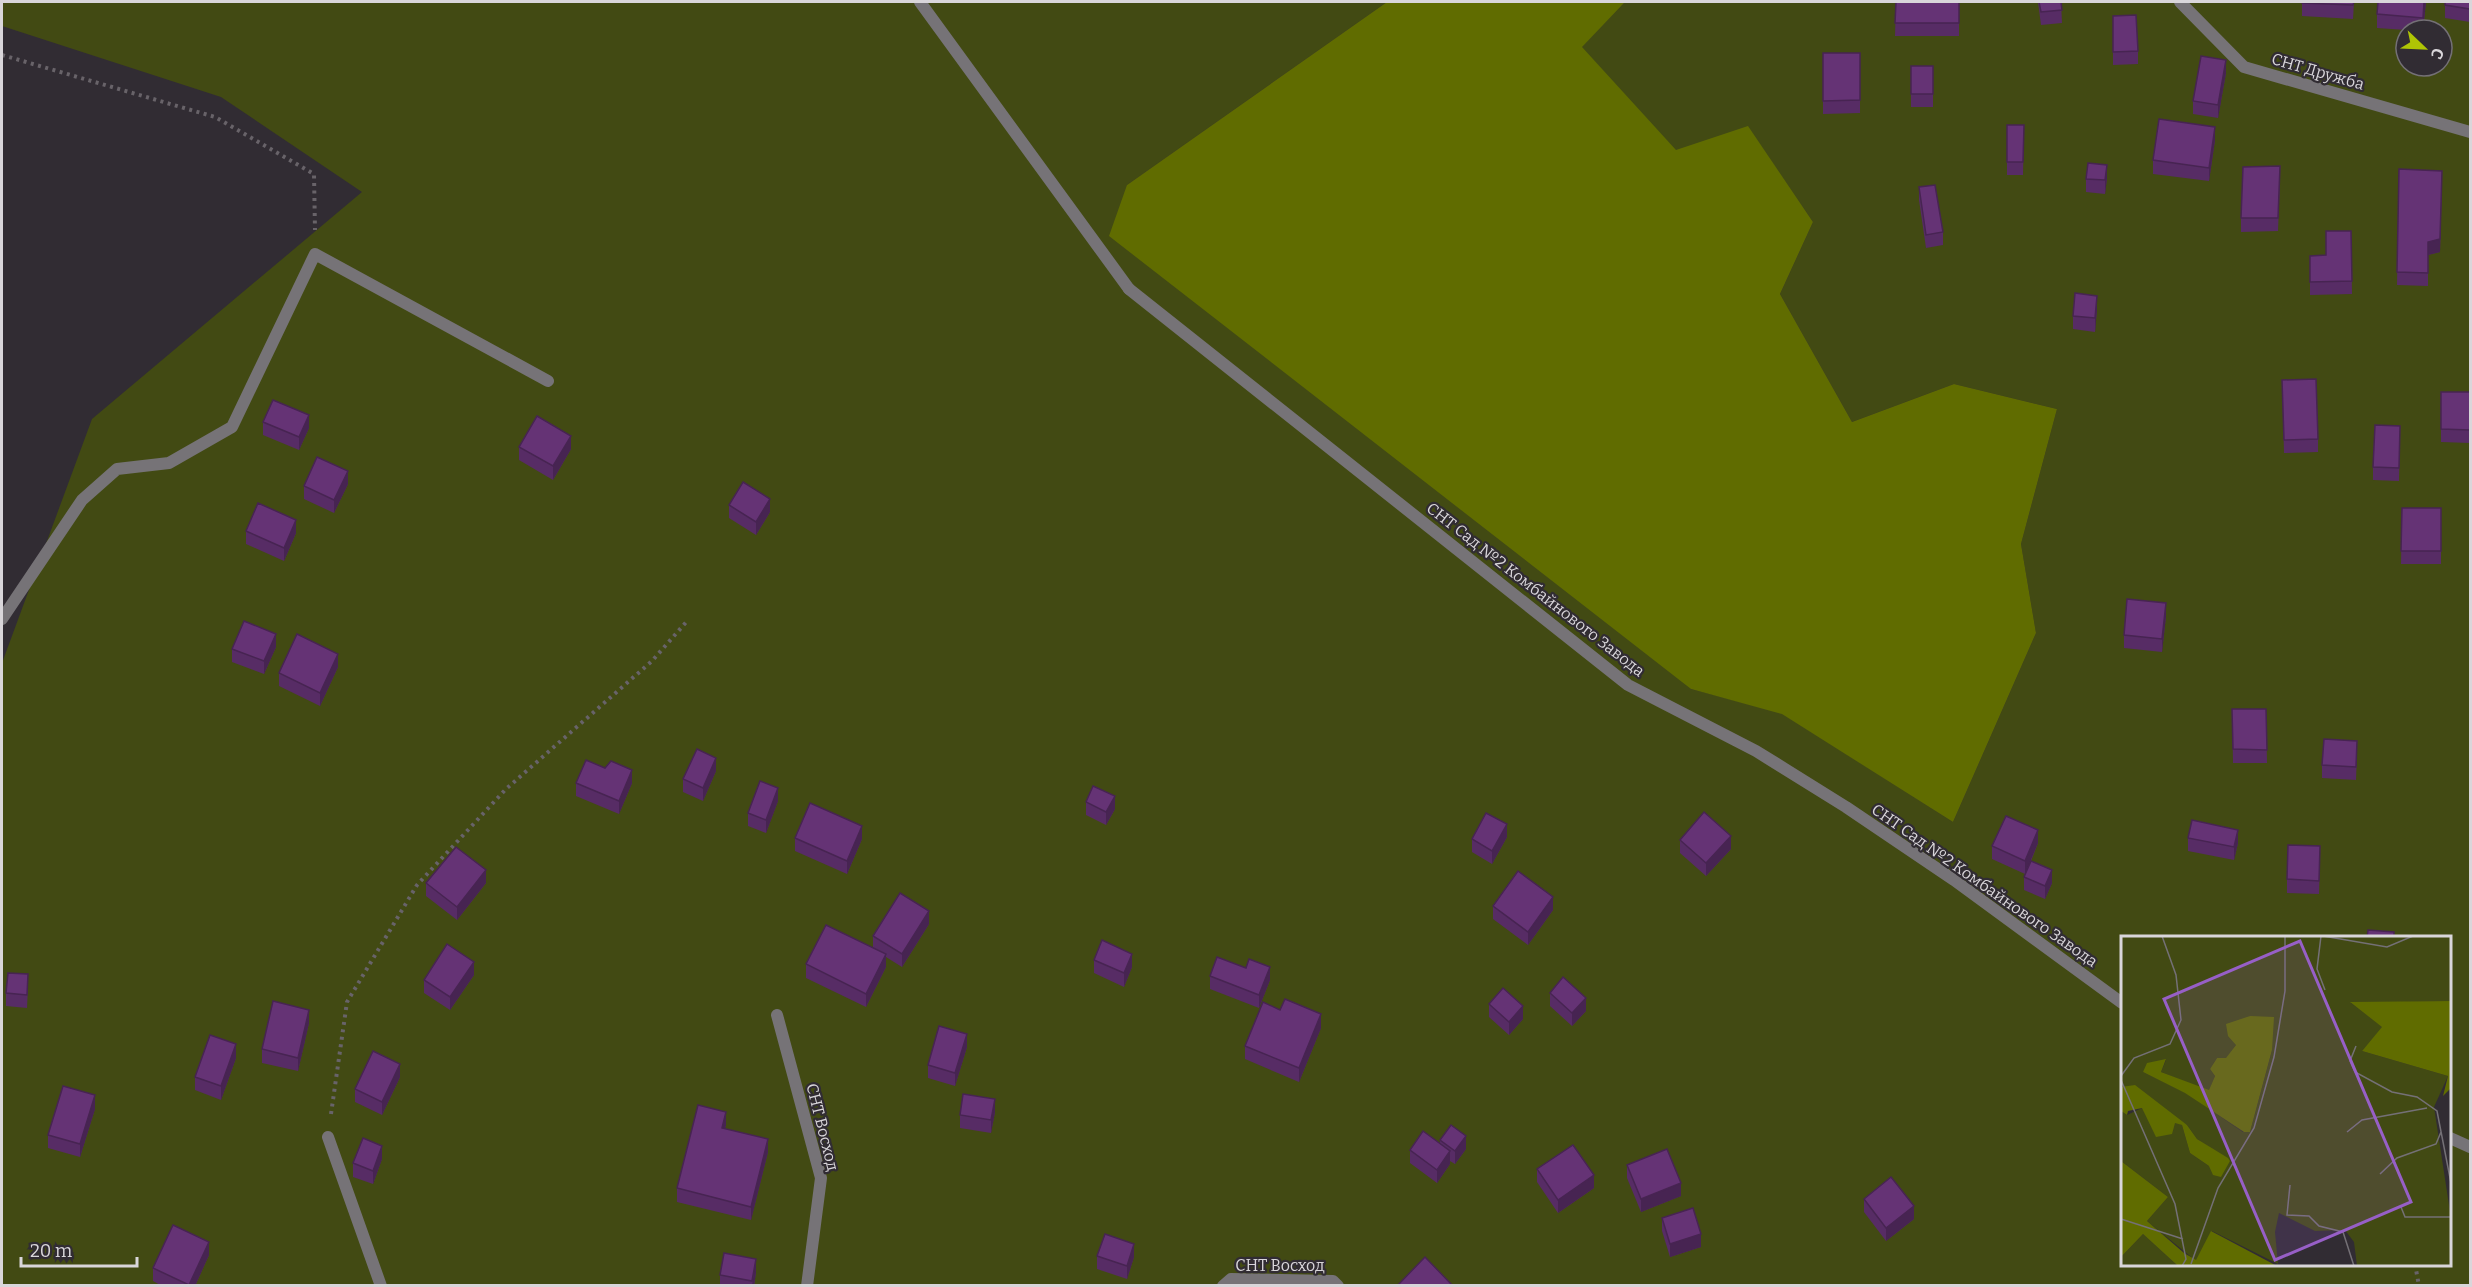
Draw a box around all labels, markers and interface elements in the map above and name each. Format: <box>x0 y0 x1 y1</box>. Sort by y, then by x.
north arrow <box>2394 18 2454 78</box>
text: С <box>2427 45 2448 62</box>
street label: СНТ Дружба <box>2269 49 2367 94</box>
street label: СНТ Сад №2 Комбайнового Завода <box>1423 498 1649 681</box>
street label: СНТ Сад №2 Комбайнового Завода <box>1868 800 2102 971</box>
inset map <box>2121 936 2451 1266</box>
street label: СНТ Восход <box>802 1081 843 1173</box>
scale bar <box>21 1230 136 1268</box>
text: 20 m <box>30 1240 72 1262</box>
street label: СНТ Восход <box>1235 1256 1325 1275</box>

